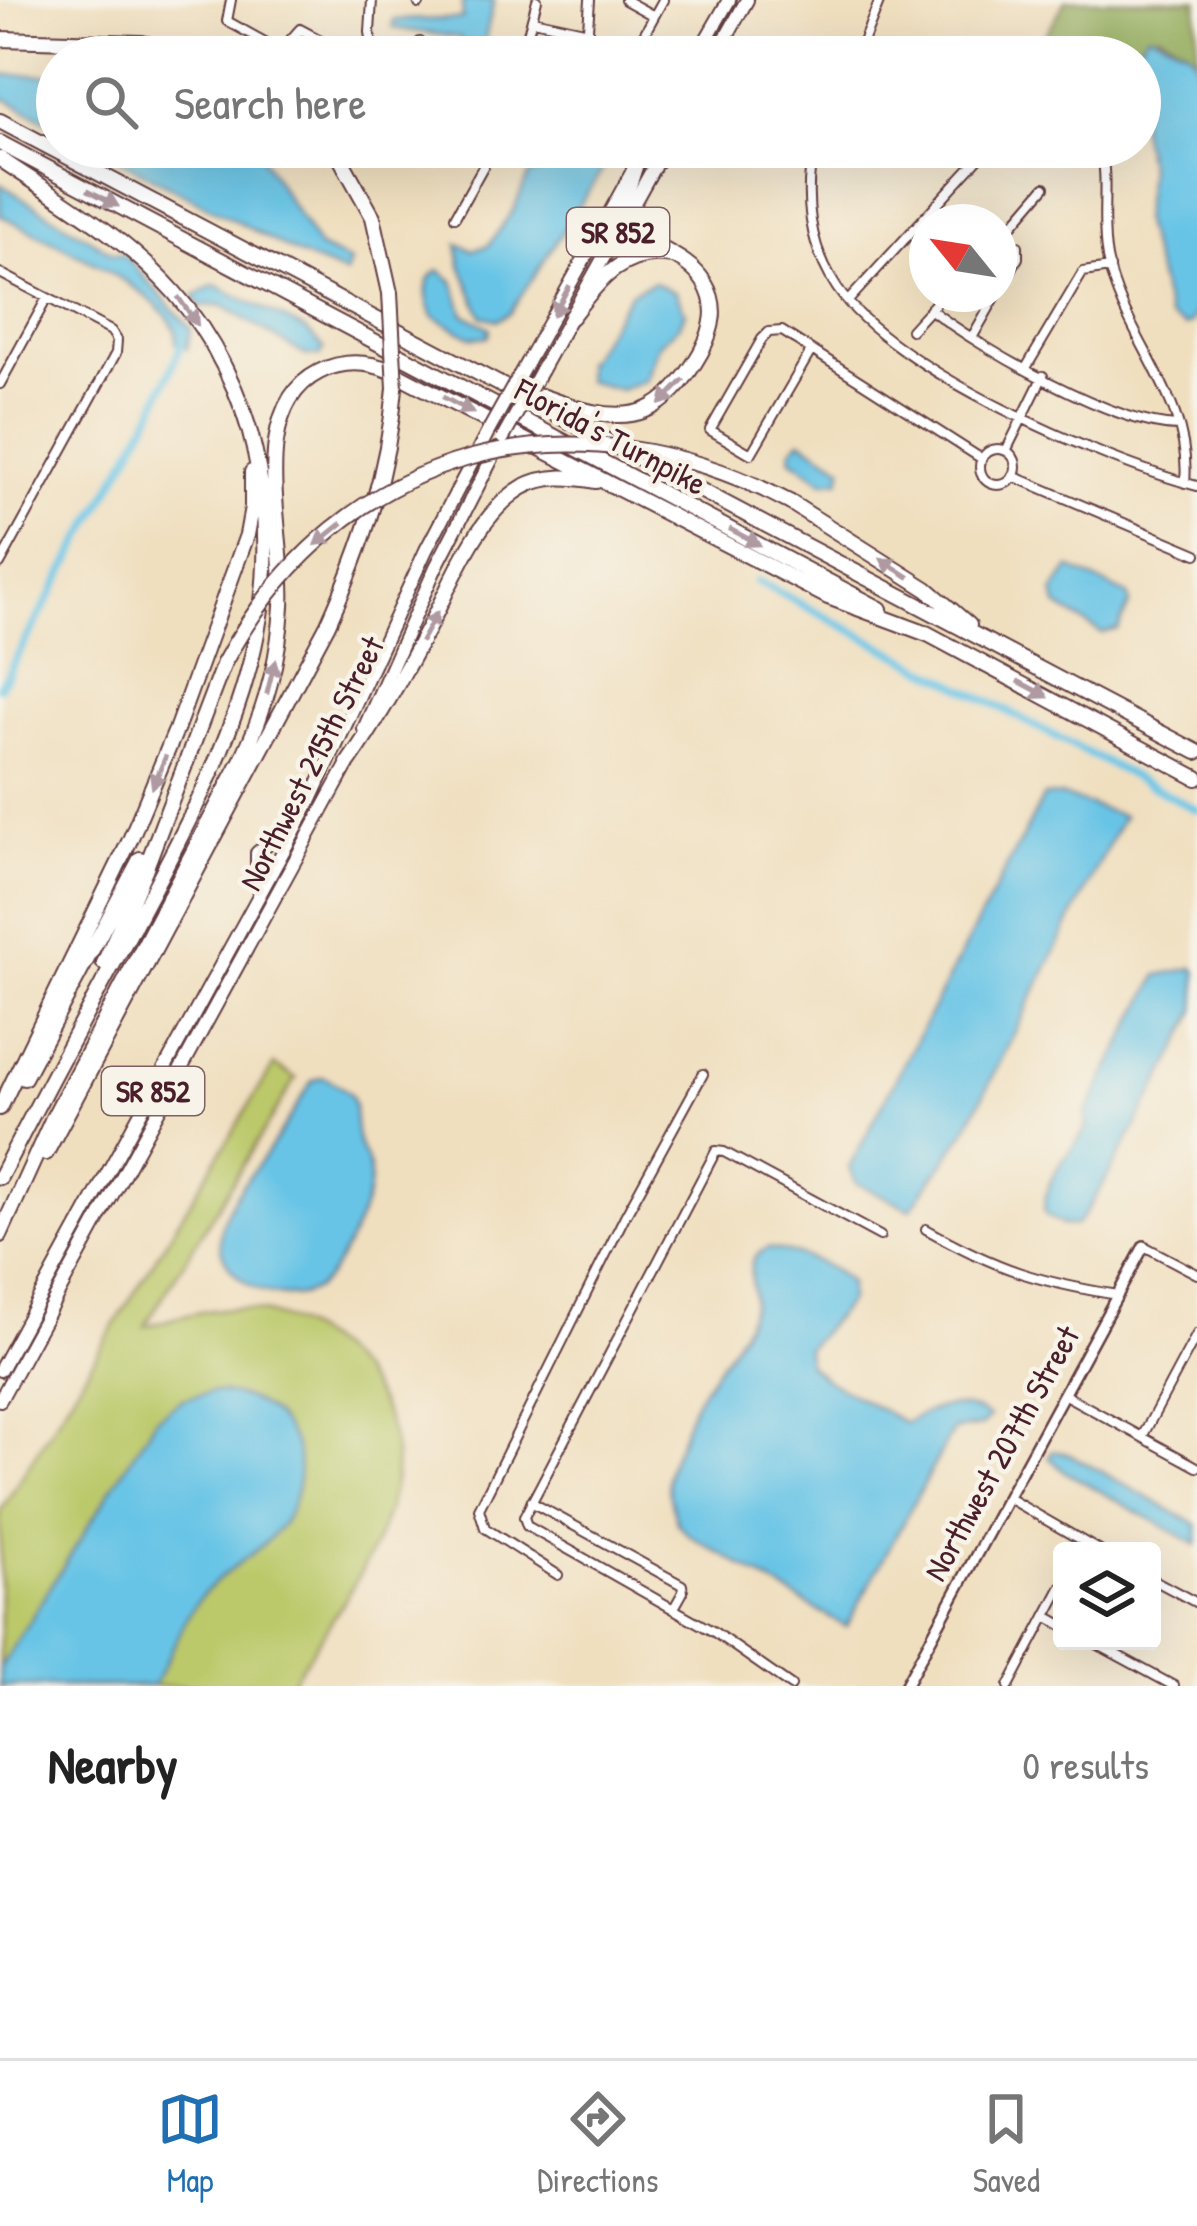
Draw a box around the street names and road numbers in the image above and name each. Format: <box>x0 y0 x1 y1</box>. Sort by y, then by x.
road number: SR 852 <box>567 208 669 256</box>
street label: Florida's Turnpike <box>506 367 714 506</box>
street label: Northwest 215th Street <box>228 628 394 898</box>
road number: SR 852 <box>102 1067 204 1115</box>
street label: Northwest 207th Street <box>913 1317 1090 1588</box>

